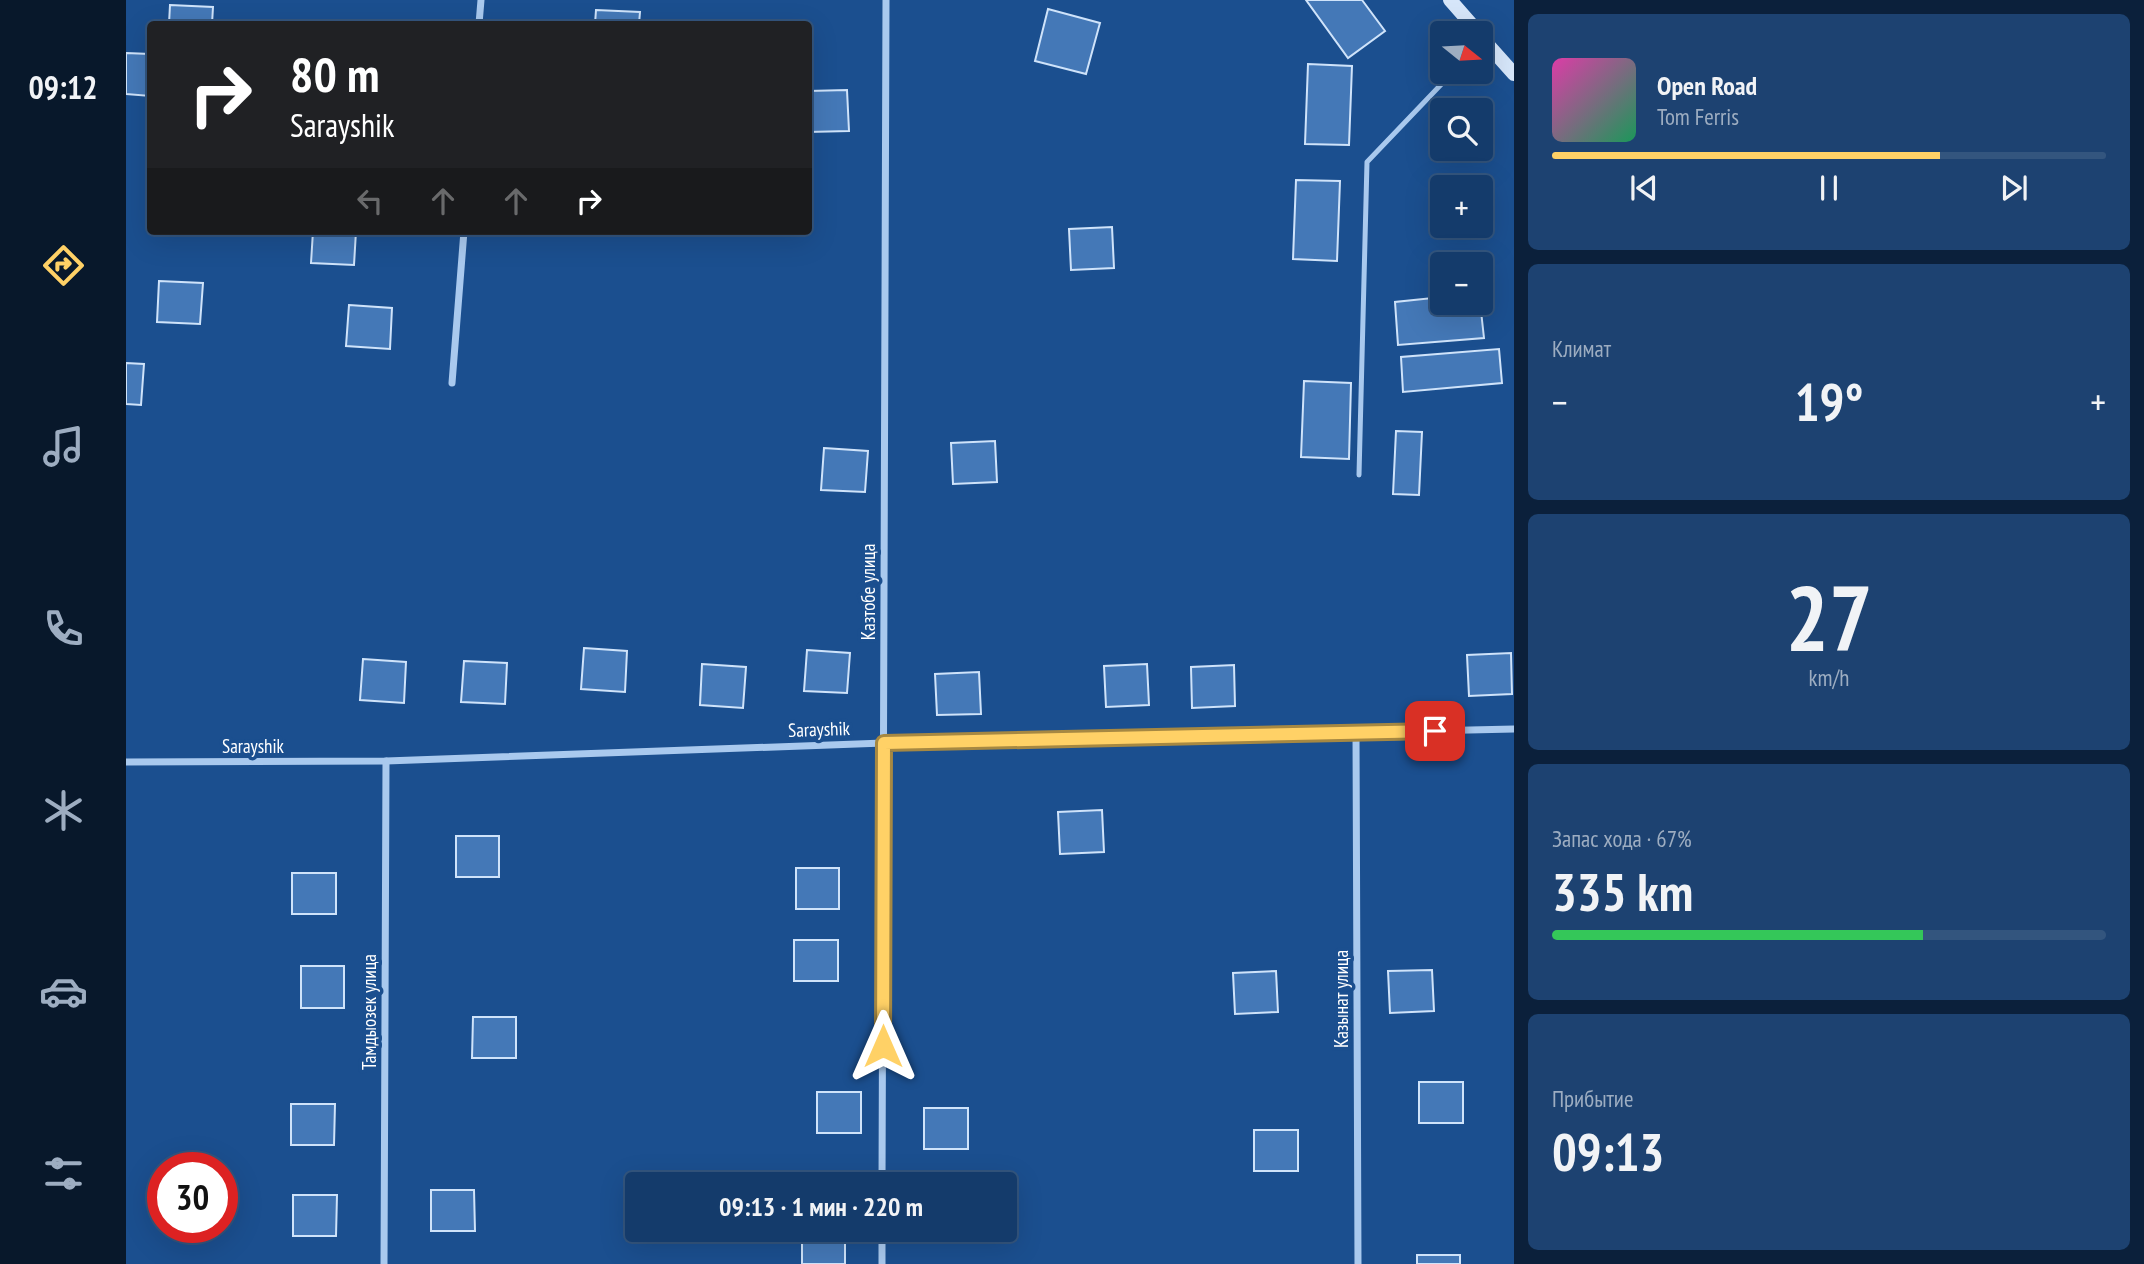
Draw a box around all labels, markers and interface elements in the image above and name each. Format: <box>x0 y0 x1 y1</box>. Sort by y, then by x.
north arrow <box>1430 21 1493 84</box>
map controls <box>1430 21 1493 315</box>
text: 80 m <box>290 42 379 106</box>
icon: right <box>175 49 266 140</box>
text: 09:12 <box>28 66 98 108</box>
text: Open Road <box>1657 69 1757 102</box>
button: search <box>1430 98 1493 161</box>
text: Tom Ferris <box>1657 102 1739 131</box>
text: Sarayshik <box>290 104 394 146</box>
icon: previous <box>1625 169 1663 207</box>
icon: pause <box>1810 169 1848 207</box>
icon: next <box>1995 169 2033 207</box>
button: + <box>1430 175 1493 238</box>
icon: left <box>351 182 389 220</box>
icon: ahead <box>424 182 462 220</box>
icon: ahead <box>497 182 535 220</box>
icon: right <box>570 182 608 220</box>
icon: directions <box>39 241 88 290</box>
button: − <box>1430 252 1493 315</box>
text: Климат <box>1552 334 1611 363</box>
text: 19° <box>1795 368 1863 435</box>
text: − <box>1552 377 1568 426</box>
text: + <box>2090 377 2106 426</box>
icon: music <box>39 422 88 471</box>
street label: Казтобе улица <box>856 544 880 640</box>
text: 27 <box>1786 558 1873 676</box>
icon: phone <box>39 604 88 653</box>
text: km/h <box>1809 663 1849 692</box>
pin <box>1405 701 1465 761</box>
icon: arrive <box>1416 712 1454 750</box>
street label: Sarayshik <box>788 716 851 742</box>
street label: Sarayshik <box>222 734 285 758</box>
icon: climate <box>39 786 88 835</box>
text: Запас хода · 67% <box>1552 824 1692 853</box>
text: 335 km <box>1552 858 1693 925</box>
street label: Казынат улица <box>1329 950 1353 1048</box>
street label: Тамдыозек улица <box>357 954 381 1070</box>
icon: car <box>39 967 88 1016</box>
position arrow <box>846 1009 920 1083</box>
text: Прибытие <box>1552 1084 1633 1113</box>
text: 09:13 <box>1552 1118 1664 1185</box>
icon: filters <box>39 1149 88 1198</box>
speed limit sign: 30 <box>147 1152 238 1243</box>
text: 09:13 · 1 мин · 220 m <box>719 1190 923 1223</box>

